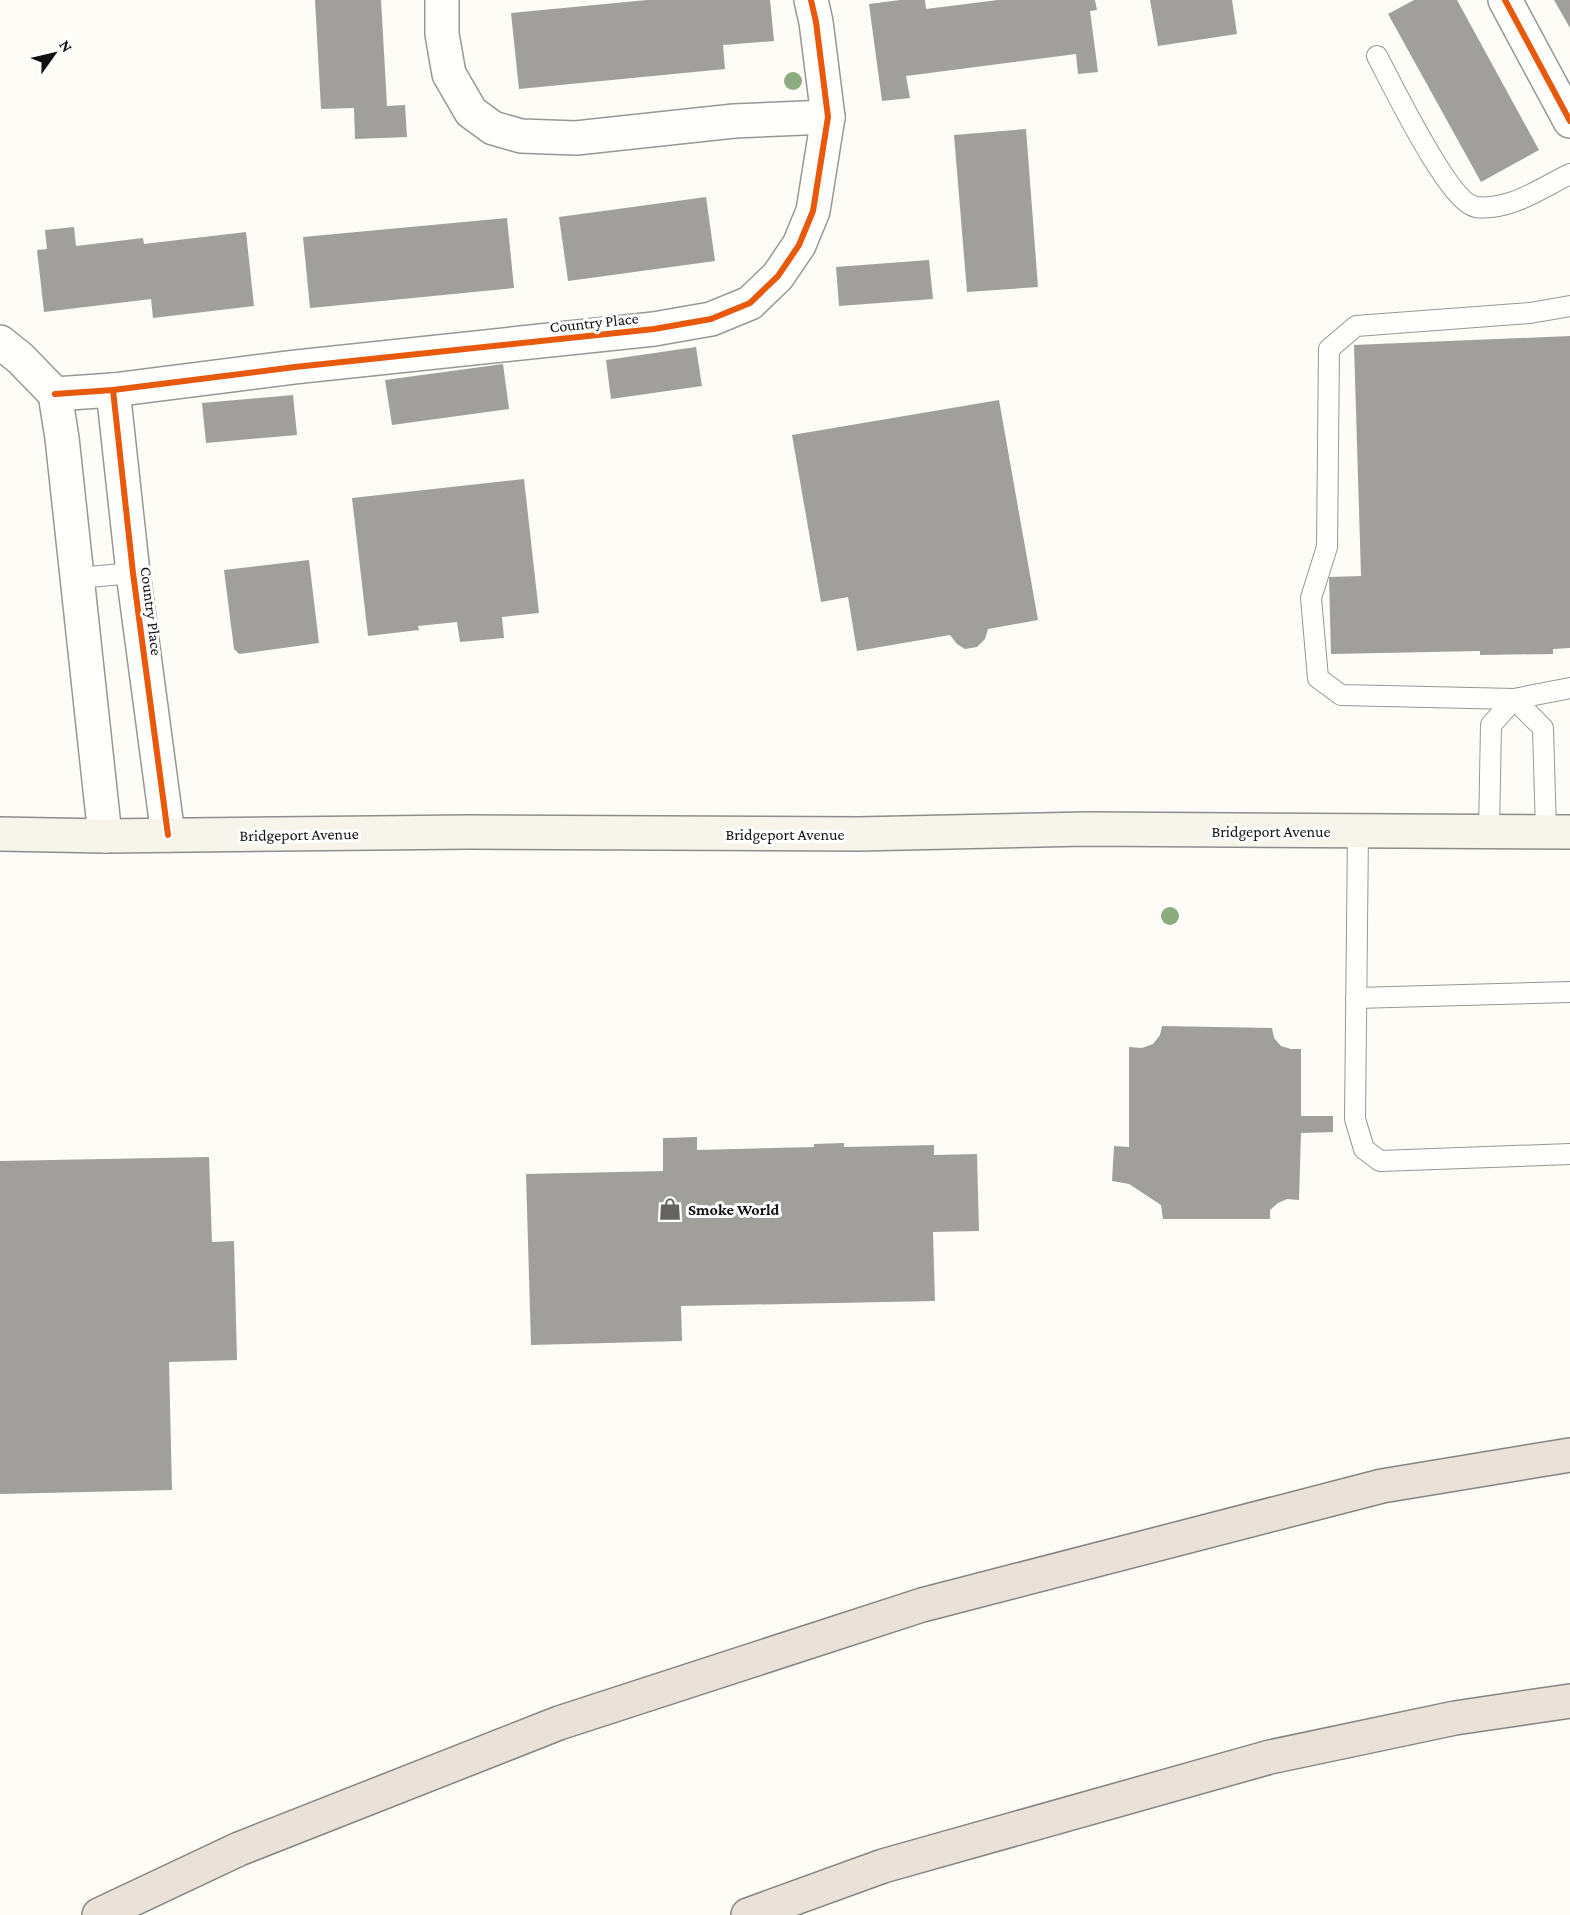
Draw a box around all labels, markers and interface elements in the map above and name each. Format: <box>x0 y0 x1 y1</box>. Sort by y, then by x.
north arrow <box>24 24 84 84</box>
text: N <box>56 37 76 55</box>
street label: Country Place <box>549 309 639 337</box>
street label: Country Place <box>137 566 165 656</box>
street label: Bridgeport Avenue <box>1211 823 1331 841</box>
street label: Bridgeport Avenue <box>239 825 359 845</box>
street label: Bridgeport Avenue <box>725 826 845 844</box>
shop icon: Smoke World <box>657 1196 683 1222</box>
place label: Smoke World <box>688 1201 780 1218</box>

